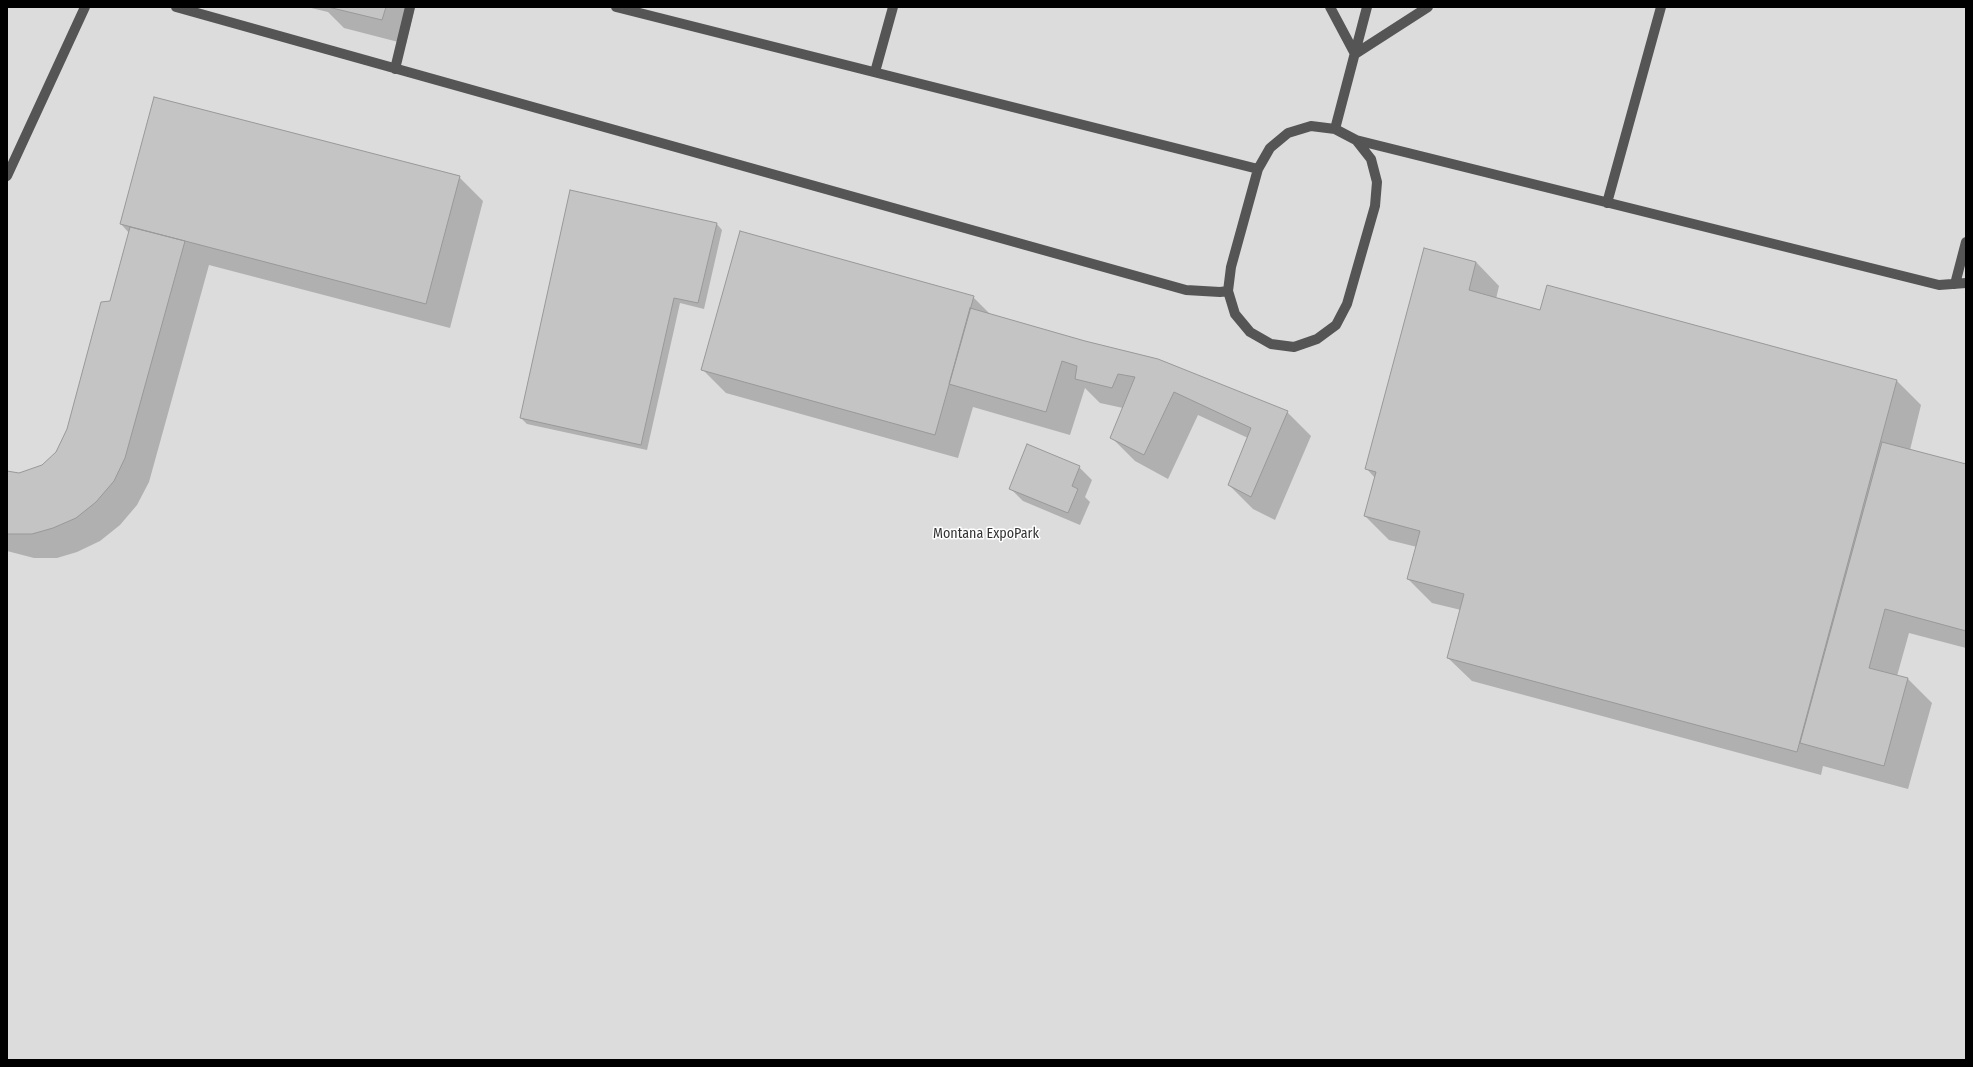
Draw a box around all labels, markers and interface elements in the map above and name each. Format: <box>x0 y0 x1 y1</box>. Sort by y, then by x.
park label: Montana ExpoPark <box>933 526 1039 542</box>

